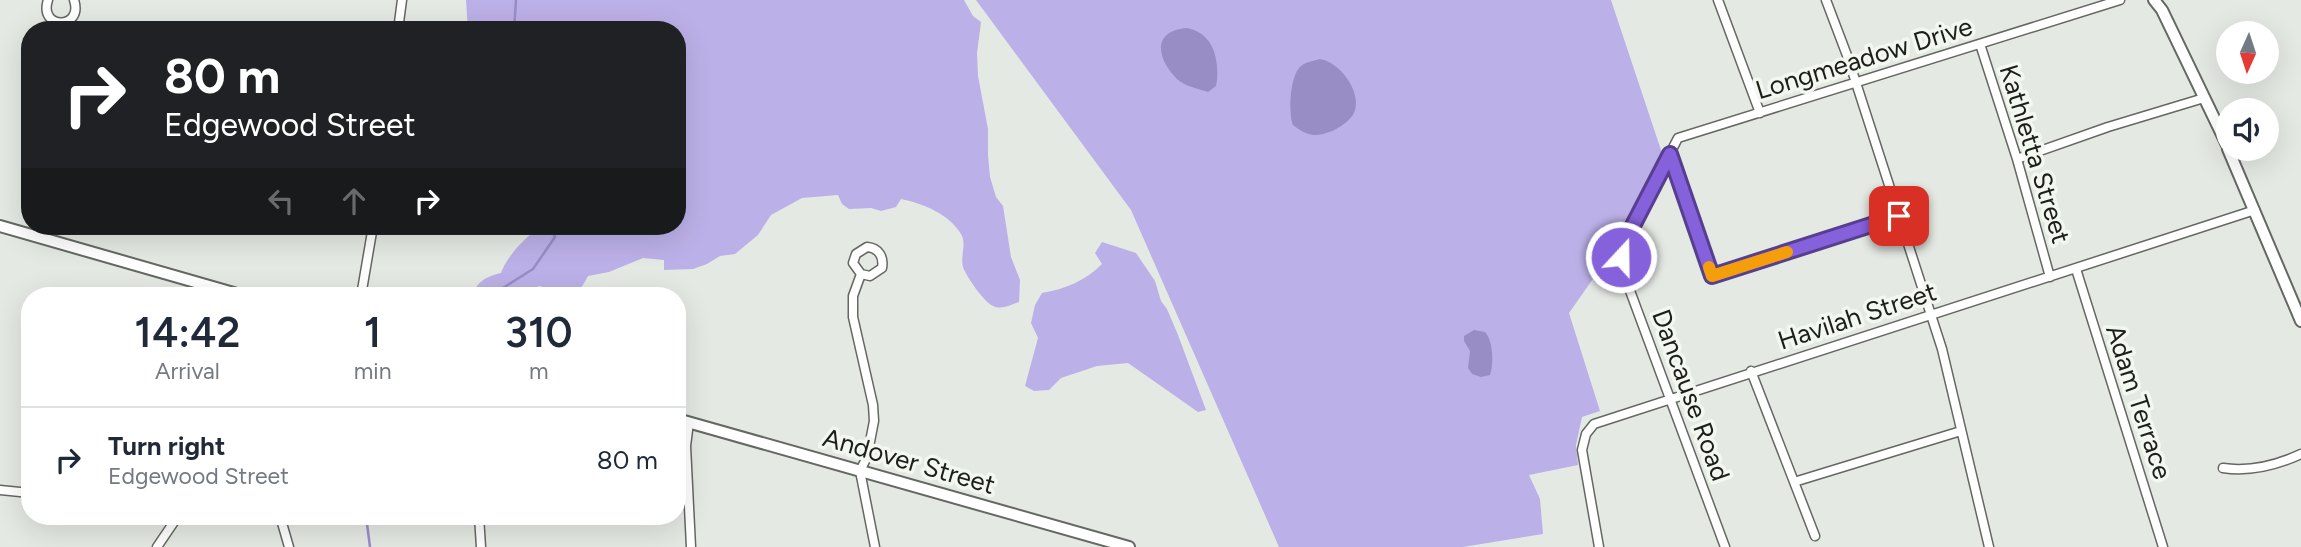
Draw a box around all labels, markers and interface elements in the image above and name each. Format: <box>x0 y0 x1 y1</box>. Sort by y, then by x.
street label: Longmeadow Drive <box>1752 10 1976 106</box>
north arrow <box>2216 21 2278 84</box>
map controls <box>2216 21 2279 161</box>
text: 80 m <box>164 46 280 105</box>
icon: right <box>49 49 140 140</box>
street label: Kathletta Street <box>1993 61 2077 247</box>
button: sound <box>2216 98 2279 161</box>
text: Edgewood Street <box>164 106 416 144</box>
icon: left <box>262 182 300 220</box>
icon: ahead <box>335 182 373 220</box>
icon: right <box>408 182 446 220</box>
pin <box>1869 186 1929 246</box>
icon: arrive <box>1880 197 1918 235</box>
position arrow <box>1584 220 1658 294</box>
street label: Havilah Street <box>1774 275 1940 357</box>
street label: Dancause Road <box>1645 305 1737 485</box>
text: 14:42 <box>134 307 240 358</box>
text: 1 <box>364 307 381 358</box>
text: 310 <box>505 307 573 358</box>
street label: Adam Terrace <box>2099 321 2179 483</box>
text: Arrival <box>155 357 220 385</box>
text: min <box>354 357 392 385</box>
text: m <box>529 357 549 385</box>
street label: Andover Street <box>819 421 999 501</box>
text: Turn right <box>108 430 225 462</box>
icon: right <box>49 441 87 479</box>
text: 80 m <box>597 444 658 476</box>
text: Edgewood Street <box>108 462 289 490</box>

